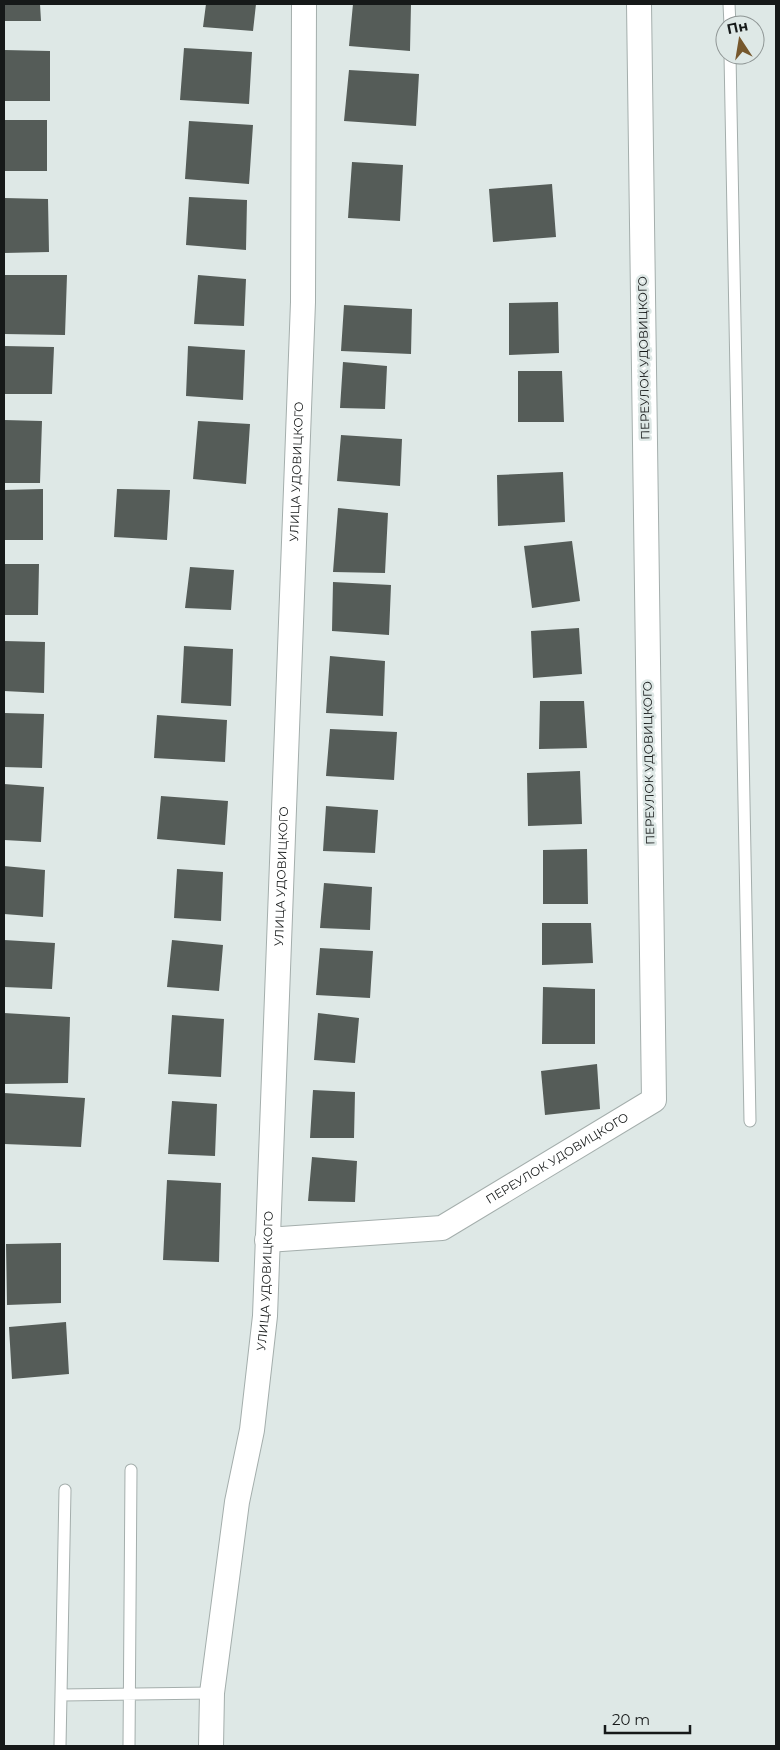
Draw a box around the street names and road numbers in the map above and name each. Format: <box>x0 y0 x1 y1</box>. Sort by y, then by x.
street label: ПЕРЕУЛОК УДОВИЦКОГО <box>635 276 652 440</box>
street label: УЛИЦА УДОВИЦКОГО <box>286 401 306 542</box>
street label: ПЕРЕУЛОК УДОВИЦКОГО <box>640 681 657 845</box>
street label: УЛИЦА УДОВИЦКОГО <box>271 806 291 946</box>
street label: ПЕРЕУЛОК УДОВИЦКОГО <box>483 1109 631 1207</box>
street label: УЛИЦА УДОВИЦКОГО <box>253 1211 276 1352</box>

